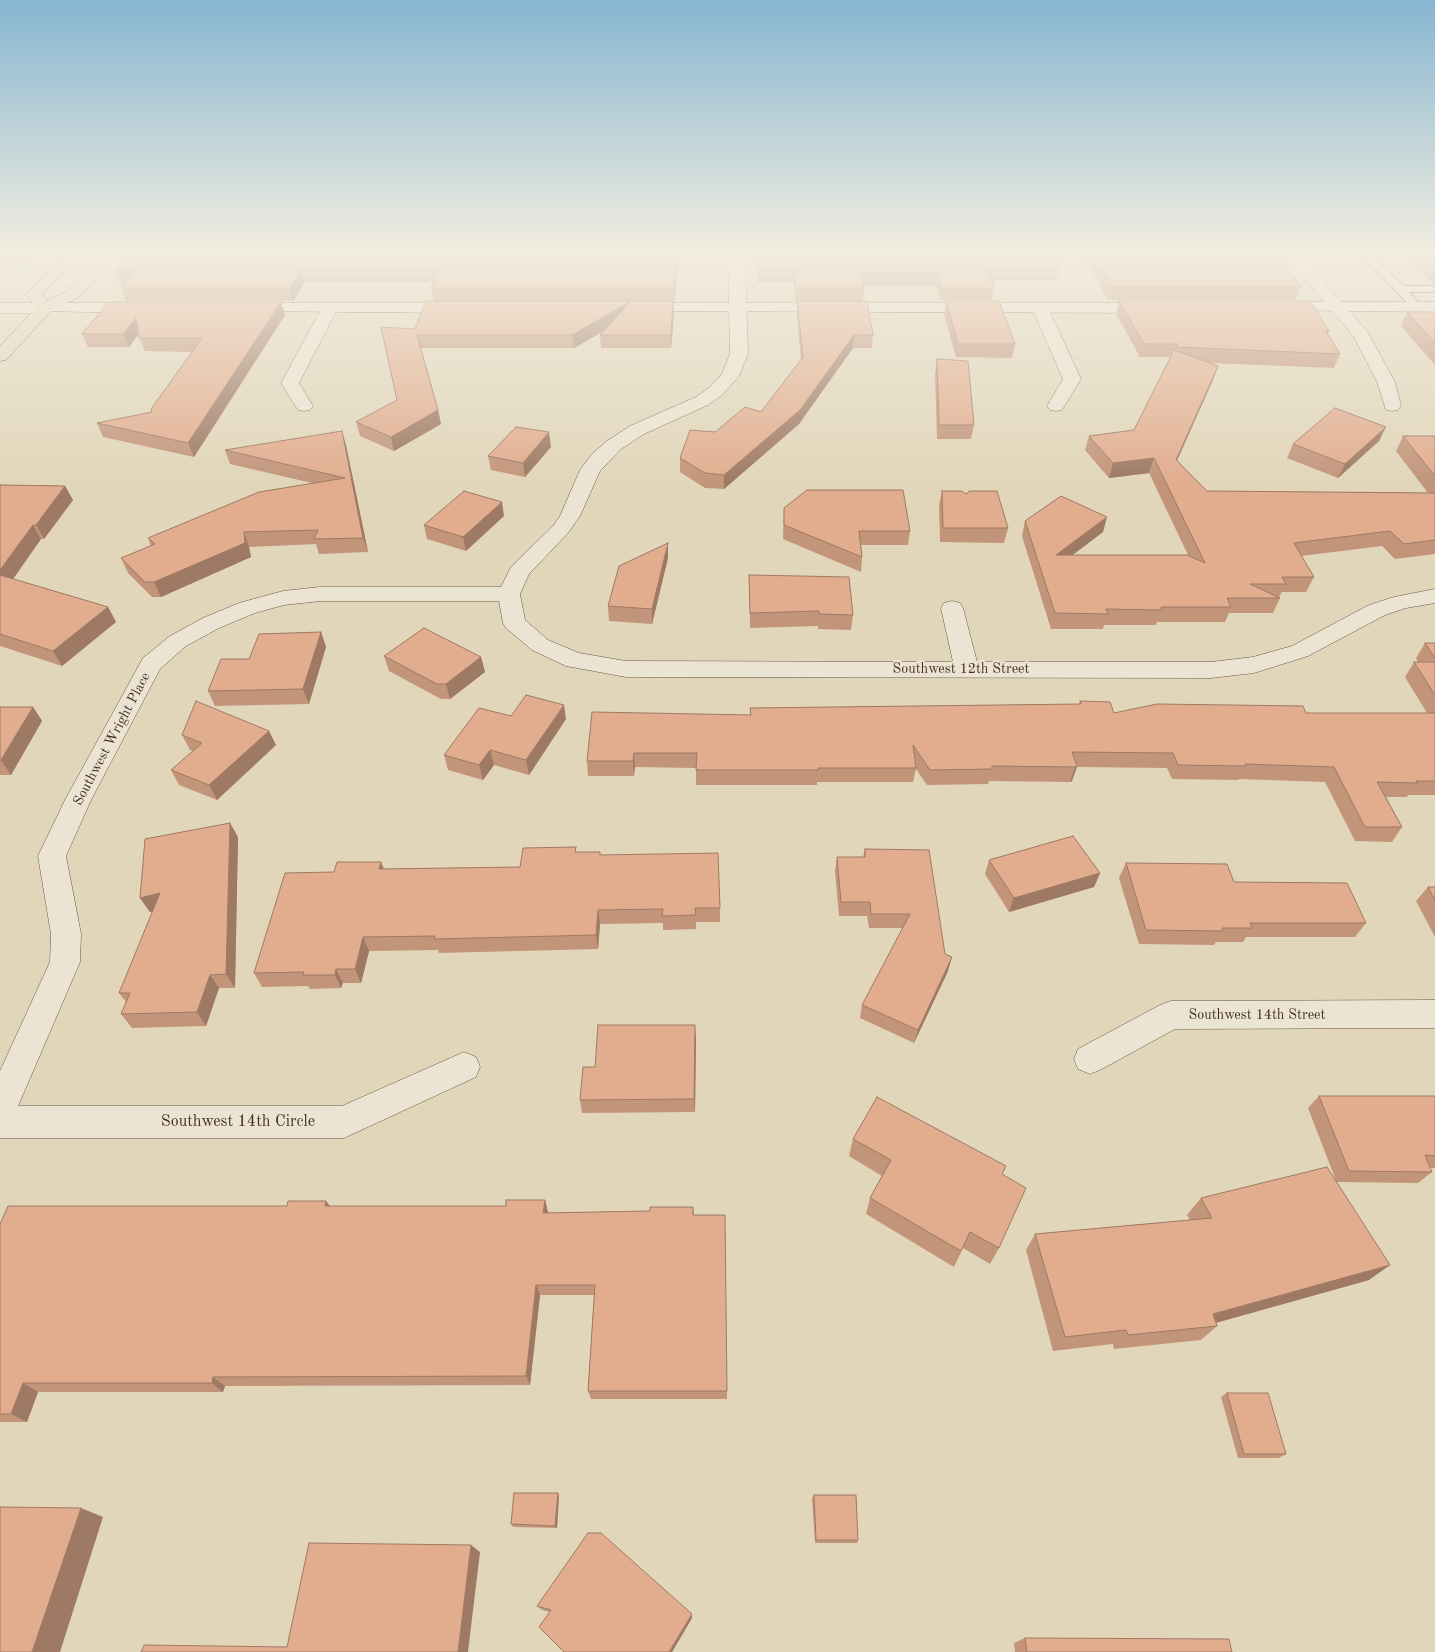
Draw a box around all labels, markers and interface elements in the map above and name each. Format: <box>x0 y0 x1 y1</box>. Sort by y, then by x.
street label: Southwest 12th Street <box>893 661 1029 677</box>
street label: Southwest Wright Place <box>70 670 154 808</box>
street label: Southwest 14th Street <box>1189 1007 1325 1023</box>
street label: Southwest 14th Circle <box>161 1112 315 1132</box>

